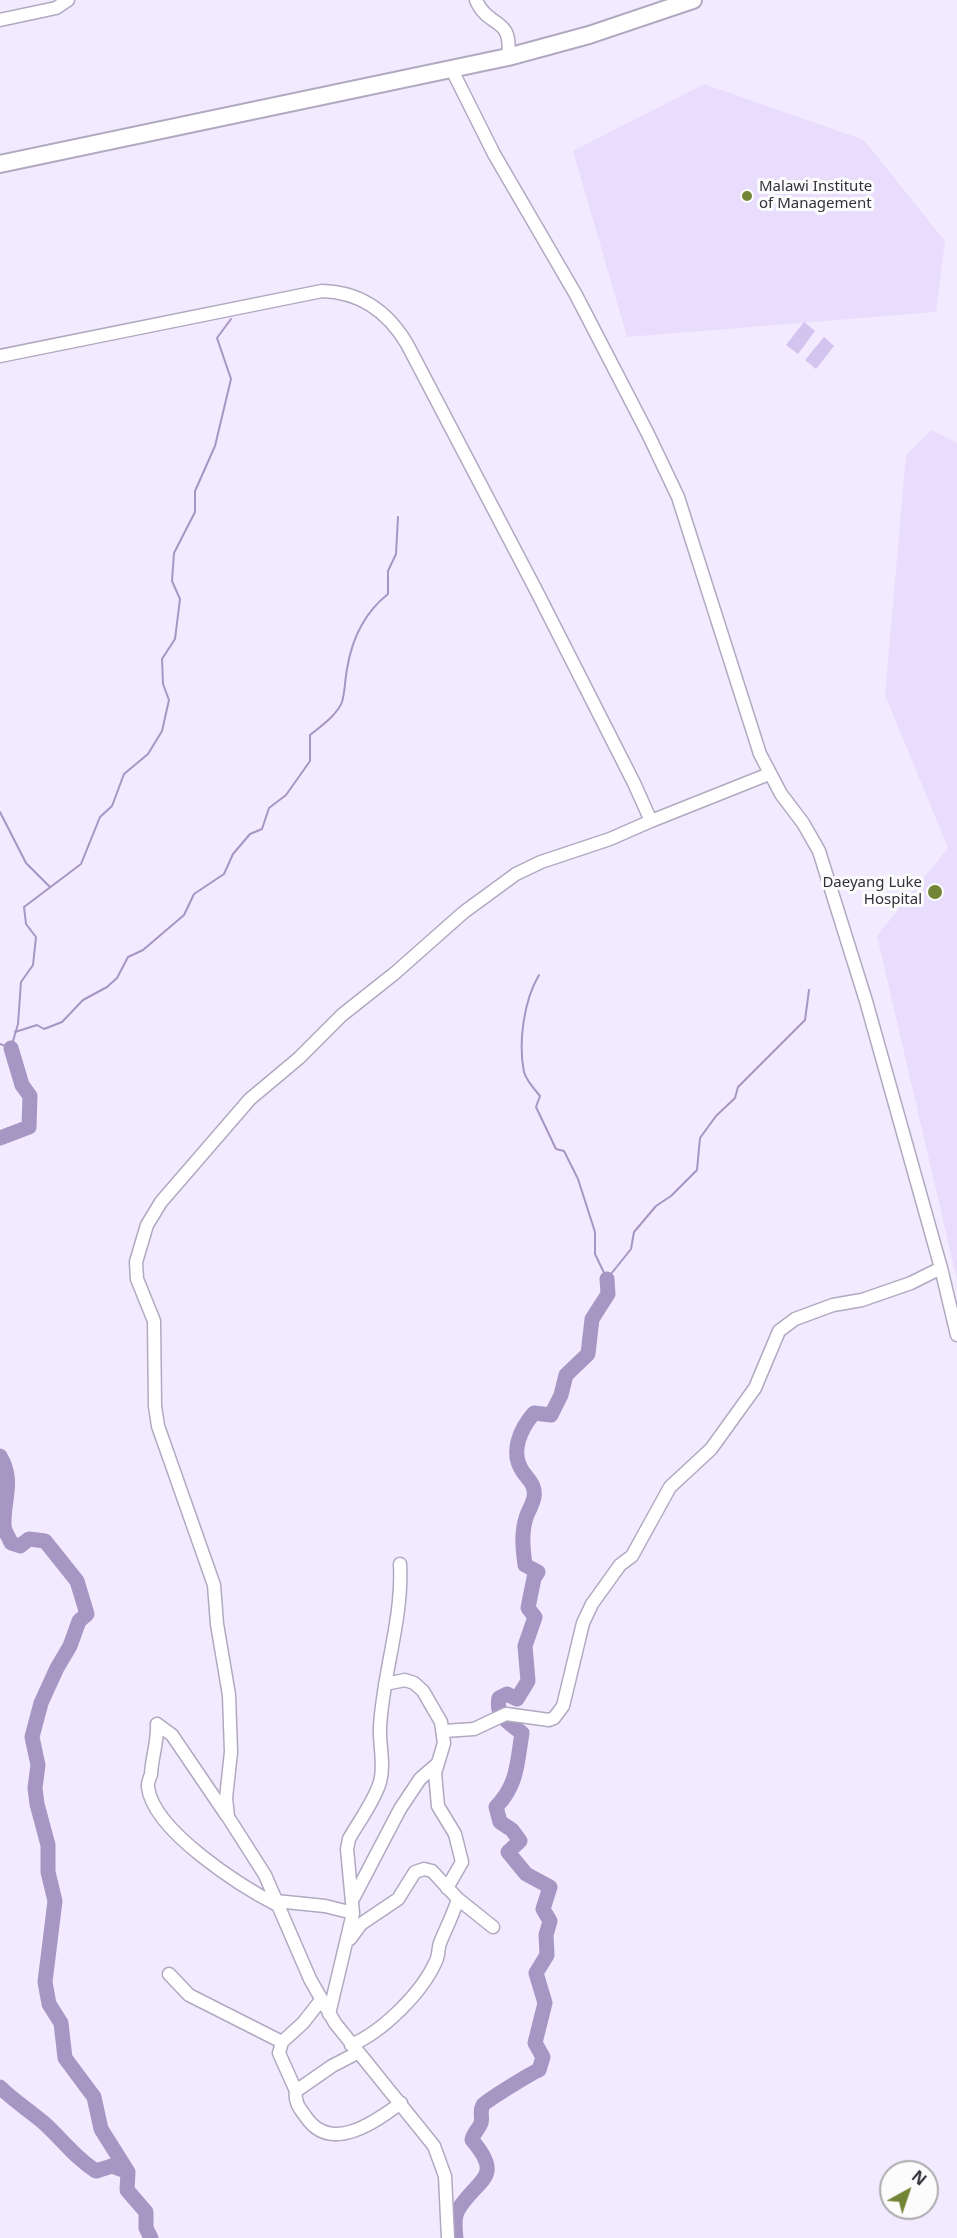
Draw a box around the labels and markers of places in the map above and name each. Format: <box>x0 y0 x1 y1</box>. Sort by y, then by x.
place label: Malawi Institute of Management <box>759 178 872 213</box>
marker: Malawi Institute of Management <box>740 189 754 203</box>
place label: Daeyang Luke Hospital <box>822 874 922 909</box>
marker: Daeyang Luke Hospital <box>926 883 944 901</box>

